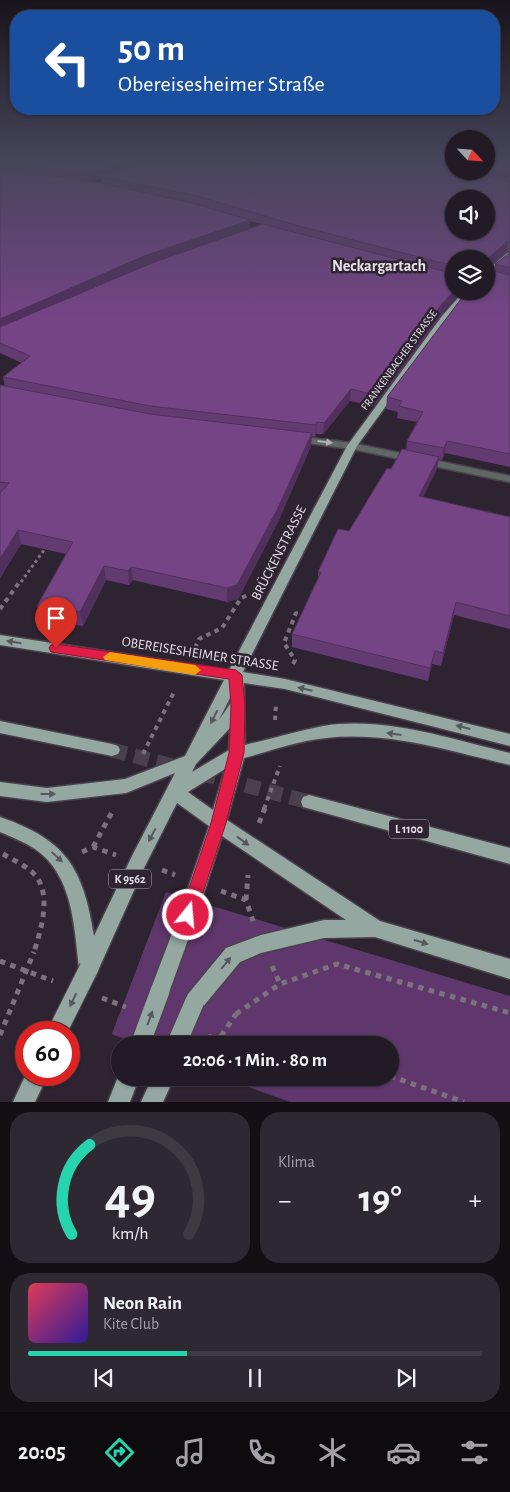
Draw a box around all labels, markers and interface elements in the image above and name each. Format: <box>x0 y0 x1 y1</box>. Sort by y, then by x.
icon: left <box>35 30 100 95</box>
text: 50 m <box>118 32 185 67</box>
text: Obereisesheimer Straße <box>118 73 325 95</box>
north arrow <box>445 130 495 180</box>
map controls <box>445 130 495 300</box>
button: sound <box>445 190 495 240</box>
button: layers <box>445 250 495 300</box>
district label: Neckargartach <box>332 258 426 274</box>
street label: FRANKENBACHER STRASSE <box>359 307 439 412</box>
one-way arrow <box>317 438 333 446</box>
street label: BRÜCKENSTRASSE <box>246 502 309 603</box>
pin <box>35 597 77 648</box>
icon: arrive <box>42 604 70 632</box>
street label: OBEREISESHEIMER STRASSE <box>121 635 280 673</box>
one-way arrow <box>6 638 22 646</box>
one-way arrow <box>298 685 313 693</box>
one-way arrow <box>210 710 218 724</box>
one-way arrow <box>455 723 471 731</box>
one-way arrow <box>386 729 402 737</box>
one-way arrow <box>41 790 57 798</box>
road number: L 1100 <box>389 820 429 839</box>
one-way arrow <box>148 828 156 842</box>
one-way arrow <box>236 836 250 846</box>
one-way arrow <box>50 851 62 863</box>
road number: K 9562 <box>109 870 151 889</box>
position arrow <box>161 888 213 940</box>
one-way arrow <box>414 939 429 947</box>
one-way arrow <box>220 957 231 970</box>
one-way arrow <box>69 993 77 1008</box>
one-way arrow <box>146 1010 154 1025</box>
speed limit sign: 60 <box>15 1021 80 1086</box>
text: 20:06 · 1 Min. · 80 m <box>183 1051 327 1070</box>
text: Klima <box>278 1154 315 1170</box>
text: 49 <box>104 1171 156 1223</box>
text: 19° <box>358 1181 402 1219</box>
text: − <box>278 1187 291 1215</box>
text: + <box>469 1187 482 1215</box>
text: km/h <box>112 1225 148 1243</box>
text: Neon Rain <box>103 1294 182 1313</box>
text: Kite Club <box>103 1316 159 1332</box>
icon: previous <box>90 1364 118 1392</box>
icon: pause <box>241 1364 269 1392</box>
icon: next <box>392 1364 420 1392</box>
icon: directions <box>102 1435 137 1470</box>
icon: music <box>173 1435 208 1470</box>
icon: phone <box>244 1435 279 1470</box>
icon: climate <box>315 1435 350 1470</box>
icon: car <box>386 1435 421 1470</box>
icon: filters <box>457 1435 492 1470</box>
text: 20:05 <box>18 1441 66 1463</box>

